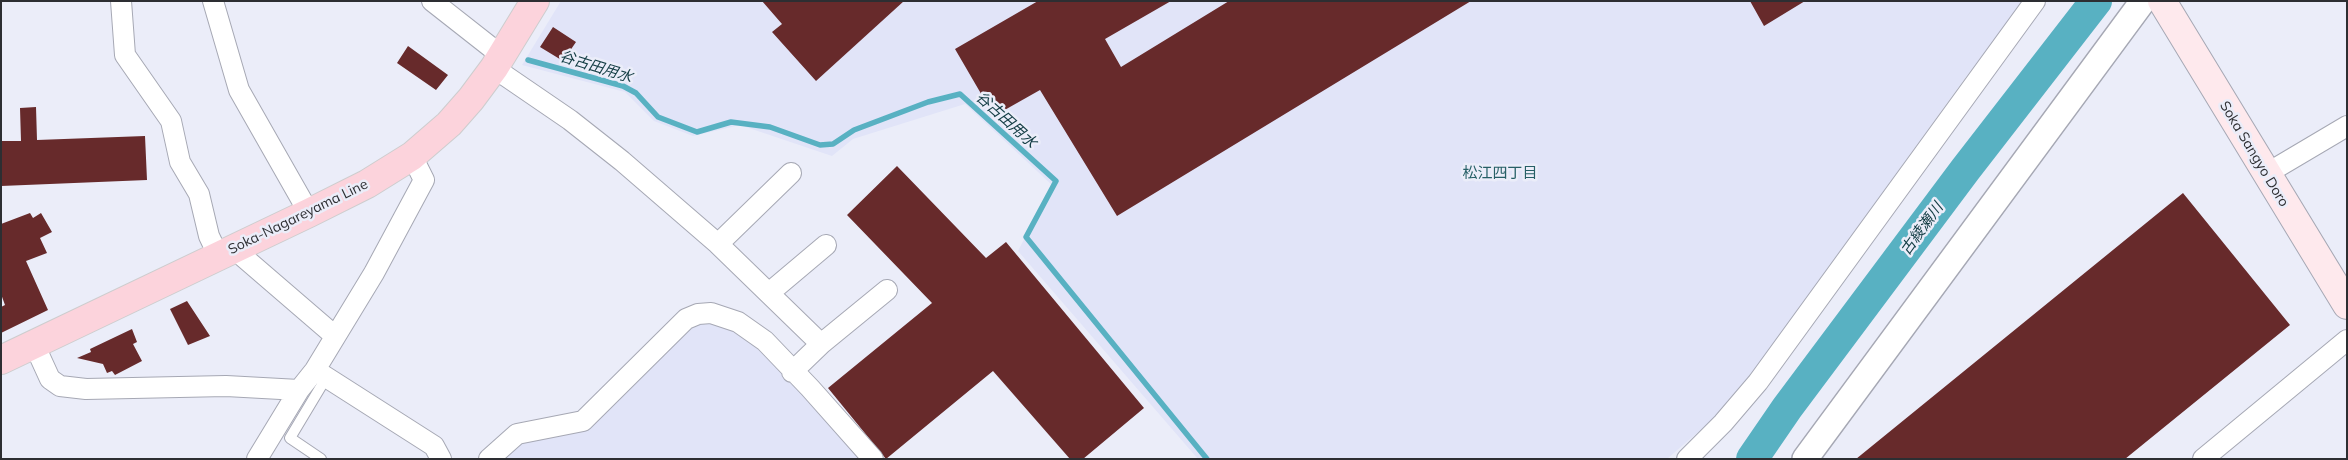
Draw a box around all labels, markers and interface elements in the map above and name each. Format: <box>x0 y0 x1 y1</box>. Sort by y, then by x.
water label: 谷古田用水 <box>558 47 634 87</box>
water label: 谷古田用水 <box>972 88 1040 152</box>
street label: Soka Sangyo Doro <box>2216 98 2292 210</box>
district label: 松江四丁目 <box>1463 164 1537 182</box>
street label: Soka-Nagareyama Line <box>225 176 371 258</box>
water label: 古綾瀬川 <box>1897 199 1947 259</box>

